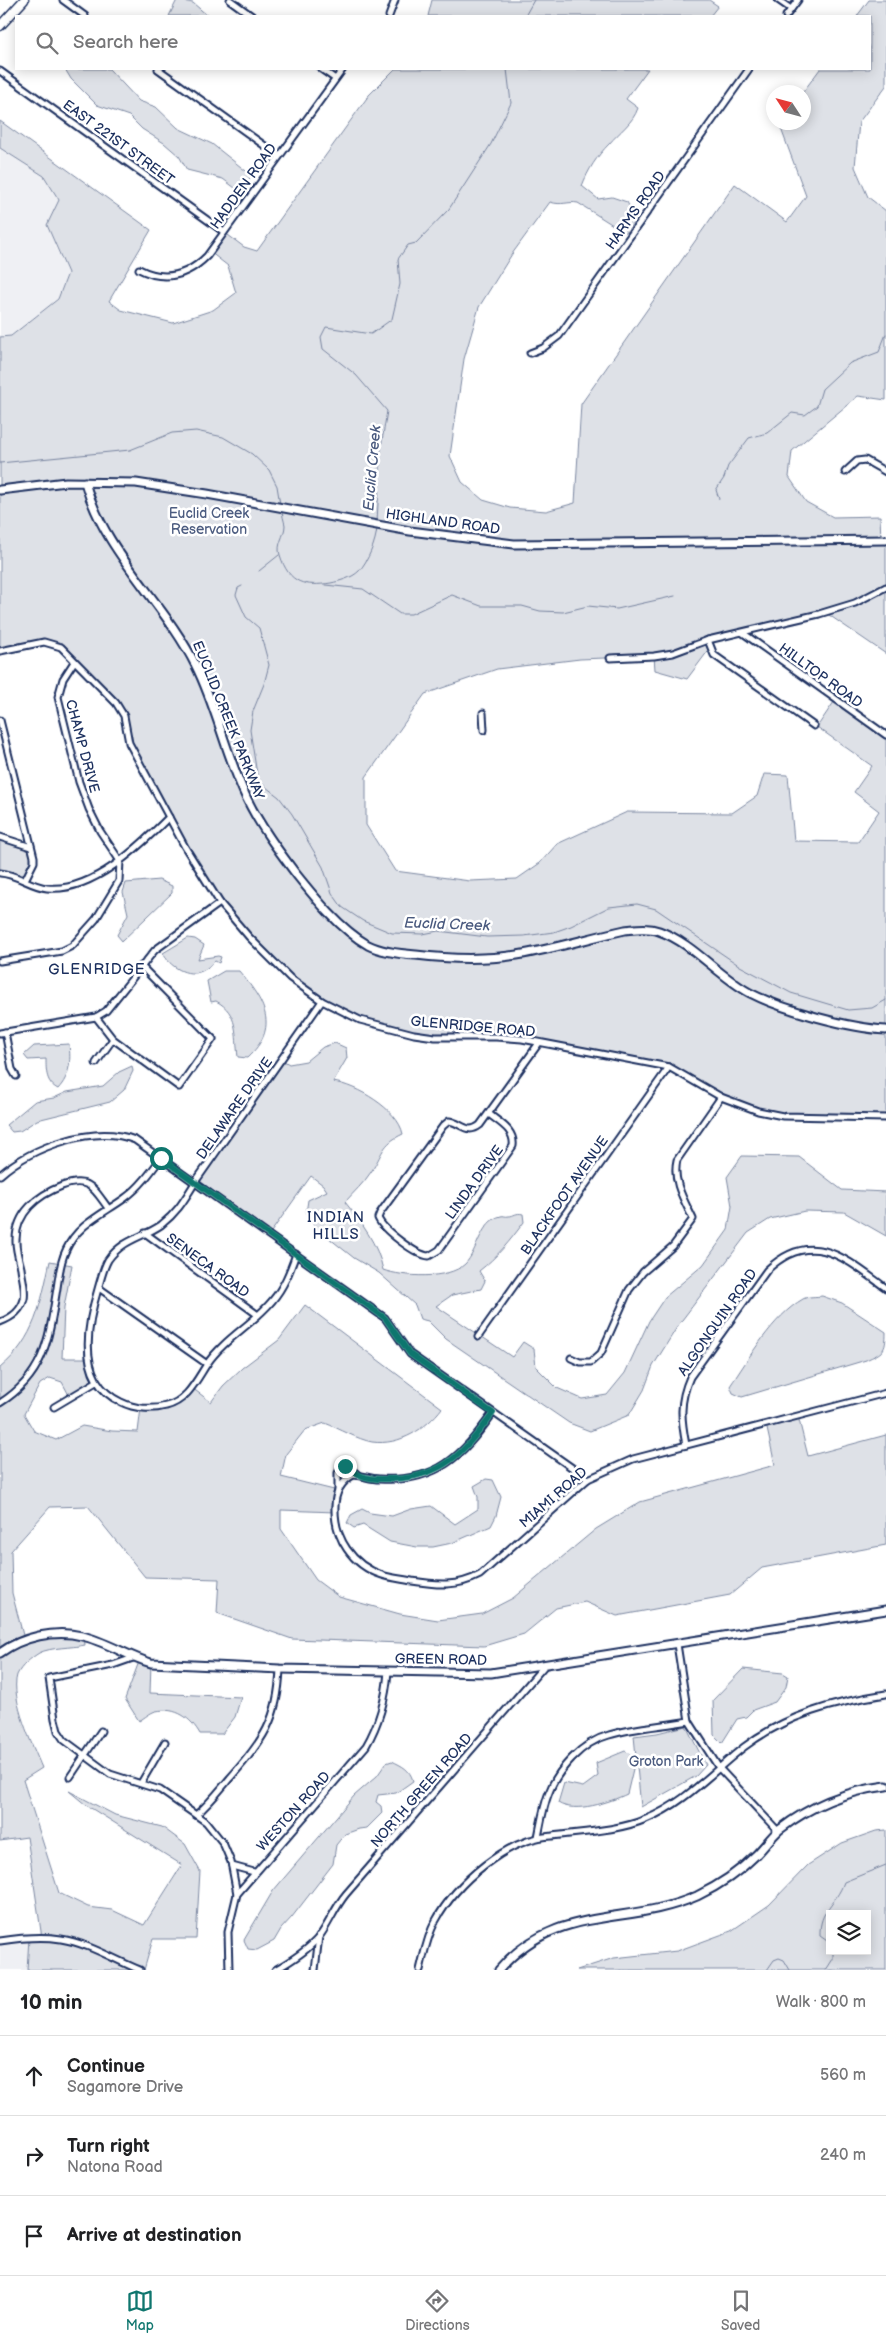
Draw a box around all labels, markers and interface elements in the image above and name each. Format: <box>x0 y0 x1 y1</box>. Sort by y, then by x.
search box <box>15 15 871 70</box>
icon: search <box>33 29 61 57</box>
text: Search here <box>73 31 178 54</box>
north arrow <box>766 85 811 130</box>
street label: EAST 221ST STREET <box>60 96 178 189</box>
street label: HADDEN ROAD <box>207 140 280 232</box>
street label: HARMS ROAD <box>602 168 669 253</box>
water label: Euclid Creek <box>359 424 386 512</box>
park label: Euclid Creek Reservation <box>169 505 249 538</box>
street label: HIGHLAND ROAD <box>385 505 501 538</box>
street label: EUCLID CREEK PARKWAY <box>189 638 268 803</box>
street label: HILLTOP ROAD <box>776 639 866 711</box>
street label: CHAMP DRIVE <box>62 698 103 795</box>
water label: Euclid Creek <box>404 914 491 936</box>
district label: GLENRIDGE <box>48 960 146 979</box>
street label: GLENRIDGE ROAD <box>410 1013 536 1040</box>
street label: DELAWARE DRIVE <box>193 1054 276 1163</box>
street label: BLACKFOOT AVENUE <box>517 1133 612 1258</box>
street label: LINDA DRIVE <box>442 1142 507 1223</box>
route start <box>150 1147 173 1170</box>
district label: INDIAN HILLS <box>307 1208 365 1244</box>
street label: SENECA ROAD <box>163 1230 253 1301</box>
street label: ALGONQUIN ROAD <box>674 1266 761 1379</box>
route end <box>334 1455 357 1478</box>
street label: MIAMI ROAD <box>516 1463 591 1531</box>
street label: GREEN ROAD <box>395 1650 487 1669</box>
street label: NORTH GREEN ROAD <box>367 1730 476 1851</box>
park label: Groton Park <box>629 1753 703 1770</box>
street label: WESTON ROAD <box>253 1768 334 1855</box>
map controls <box>826 1910 871 1955</box>
button: layers <box>826 1910 871 1955</box>
text: 10 min <box>20 1990 82 2015</box>
text: Walk · 800 m <box>776 1993 866 2012</box>
text: Continue <box>67 2055 145 2078</box>
icon: ahead <box>20 2062 48 2090</box>
text: 560 m <box>820 2066 866 2085</box>
text: Sagamore Drive <box>67 2078 183 2097</box>
text: Turn right <box>67 2135 150 2158</box>
icon: right <box>20 2142 48 2170</box>
text: 240 m <box>820 2146 866 2165</box>
text: Natona Road <box>67 2158 163 2177</box>
icon: arrive <box>20 2222 48 2250</box>
text: Arrive at destination <box>67 2224 242 2247</box>
tab: Map <box>126 2287 154 2334</box>
tab: Directions <box>405 2287 470 2334</box>
tab: Saved <box>721 2287 760 2334</box>

